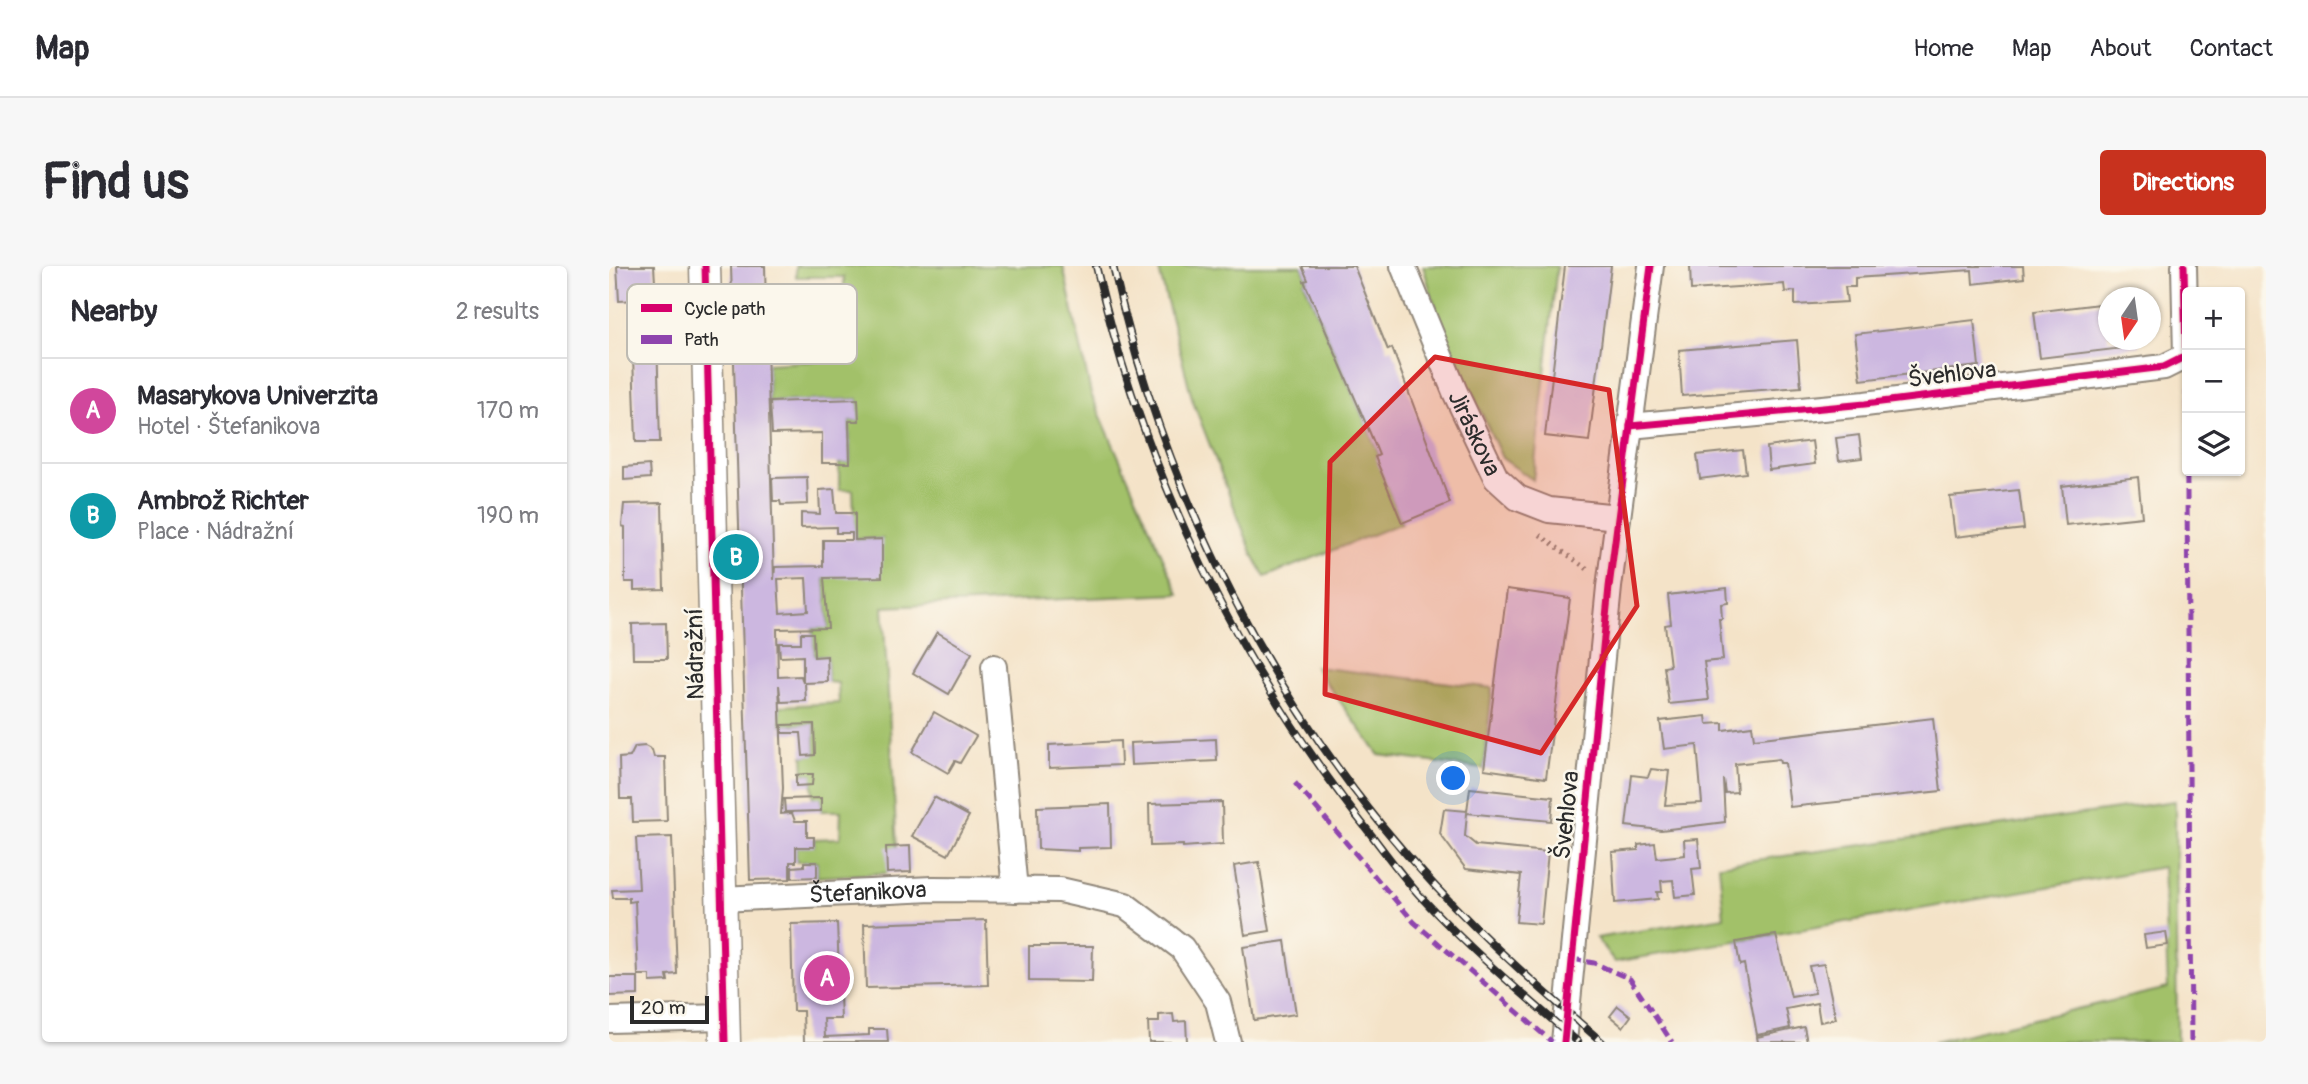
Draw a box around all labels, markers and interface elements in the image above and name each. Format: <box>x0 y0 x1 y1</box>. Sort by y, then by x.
text: Map <box>35 28 90 69</box>
text: Home <box>1913 34 1974 63</box>
text: Map <box>2012 34 2052 63</box>
text: About <box>2090 34 2152 63</box>
text: Contact <box>2190 34 2273 63</box>
button: Directions <box>2100 150 2266 215</box>
text: Find us <box>42 152 189 213</box>
legend <box>627 284 857 364</box>
north arrow <box>2098 287 2161 350</box>
map controls <box>2182 287 2245 476</box>
button: + <box>2182 287 2245 350</box>
text: Nearby <box>70 293 157 330</box>
text: 2 results <box>456 297 539 326</box>
text: Cycle path <box>684 297 765 321</box>
text: Path <box>684 328 719 352</box>
button: − <box>2182 350 2245 413</box>
street label: Švehlova <box>1906 354 1998 394</box>
text: Masarykova Univerzita <box>137 380 378 412</box>
street label: Jiráskova <box>1441 386 1507 481</box>
text: A <box>86 396 100 425</box>
text: 170 m <box>477 396 539 425</box>
text: Hotel · Štefanikova <box>137 412 320 441</box>
button: layers <box>2182 413 2245 476</box>
text: Ambrož Richter <box>137 485 309 517</box>
text: B <box>86 501 100 530</box>
text: 190 m <box>477 501 539 530</box>
text: Place · Nádražní <box>137 517 294 546</box>
pin: B <box>713 531 759 583</box>
street label: Nádražní <box>680 608 711 700</box>
your location <box>1436 761 1470 795</box>
street label: Švehlova <box>1546 769 1586 861</box>
street label: Štefanikova <box>808 875 927 910</box>
pin: A <box>804 952 850 1004</box>
scale bar <box>630 993 709 1025</box>
text: 20 m <box>641 996 686 1020</box>

